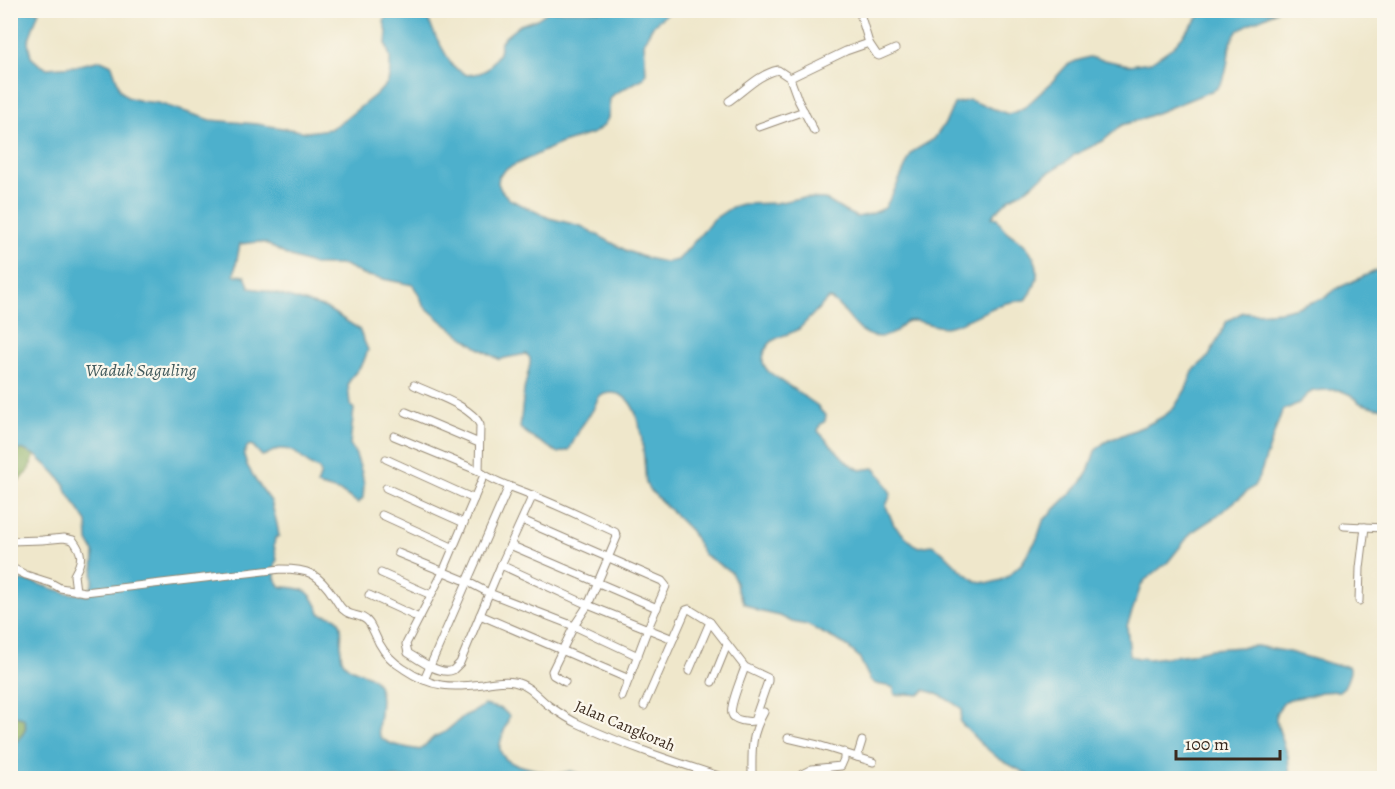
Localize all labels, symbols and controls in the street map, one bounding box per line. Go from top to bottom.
water label: Waduk Saguling [85,358,197,382]
street label: Jalan Cangkorah [571,695,679,757]
scale bar [1176,723,1280,761]
text: 100 m [1185,732,1229,756]

